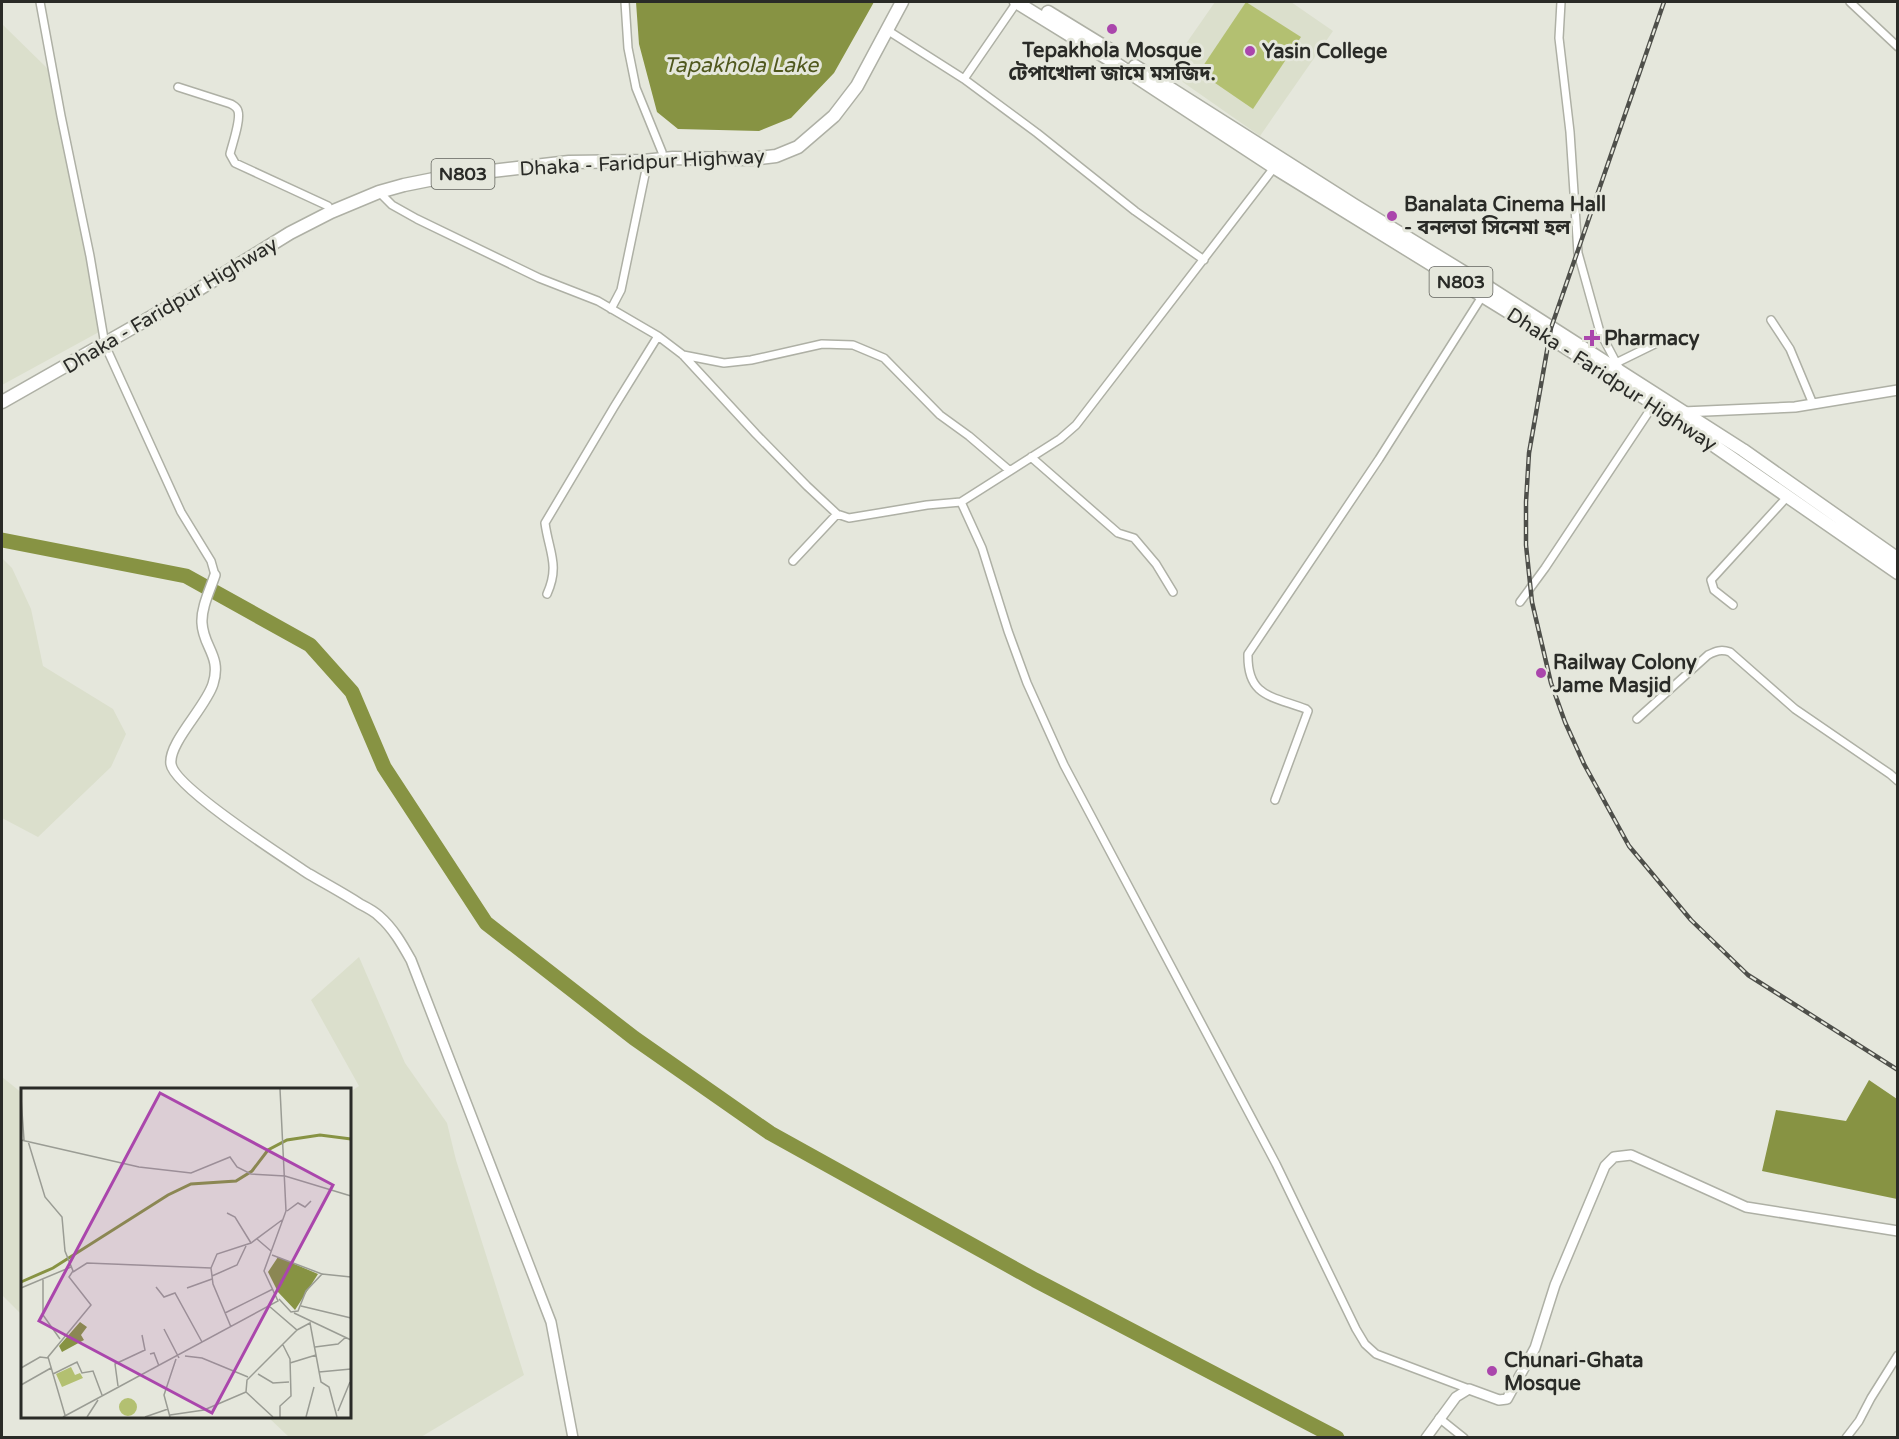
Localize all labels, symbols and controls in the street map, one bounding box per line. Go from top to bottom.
marker: Tepakhola Mosque টেপাখোলা জামে মসজিদ. [1105,22,1119,36]
place label: Tepakhola Mosque টেপাখোলা জামে মসজিদ. [1008,39,1216,86]
place label: Yasin College [1262,40,1387,64]
marker: Yasin College [1243,44,1257,58]
water label: Tapakhola Lake [664,53,819,78]
street label: Dhaka - Faridpur Highway [519,145,766,181]
road number: N803 [432,159,494,189]
place label: Banalata Cinema Hall - বনলতা সিনেমা হল [1404,193,1606,240]
marker: Banalata Cinema Hall - বনলতা সিনেমা হল [1385,209,1399,223]
street label: Dhaka - Faridpur Highway [59,232,282,379]
road number: N803 [1430,267,1492,297]
street label: Dhaka - Faridpur Highway [1502,303,1721,457]
place label: Pharmacy [1604,327,1700,351]
marker: Pharmacy [1585,331,1599,345]
place label: Railway Colony Jame Masjid [1552,651,1697,698]
marker: Railway Colony Jame Masjid [1534,666,1548,680]
inset map [21,1088,351,1418]
place label: Chunari-Ghata Mosque [1504,1349,1644,1396]
marker: Chunari-Ghata Mosque [1485,1364,1499,1378]

